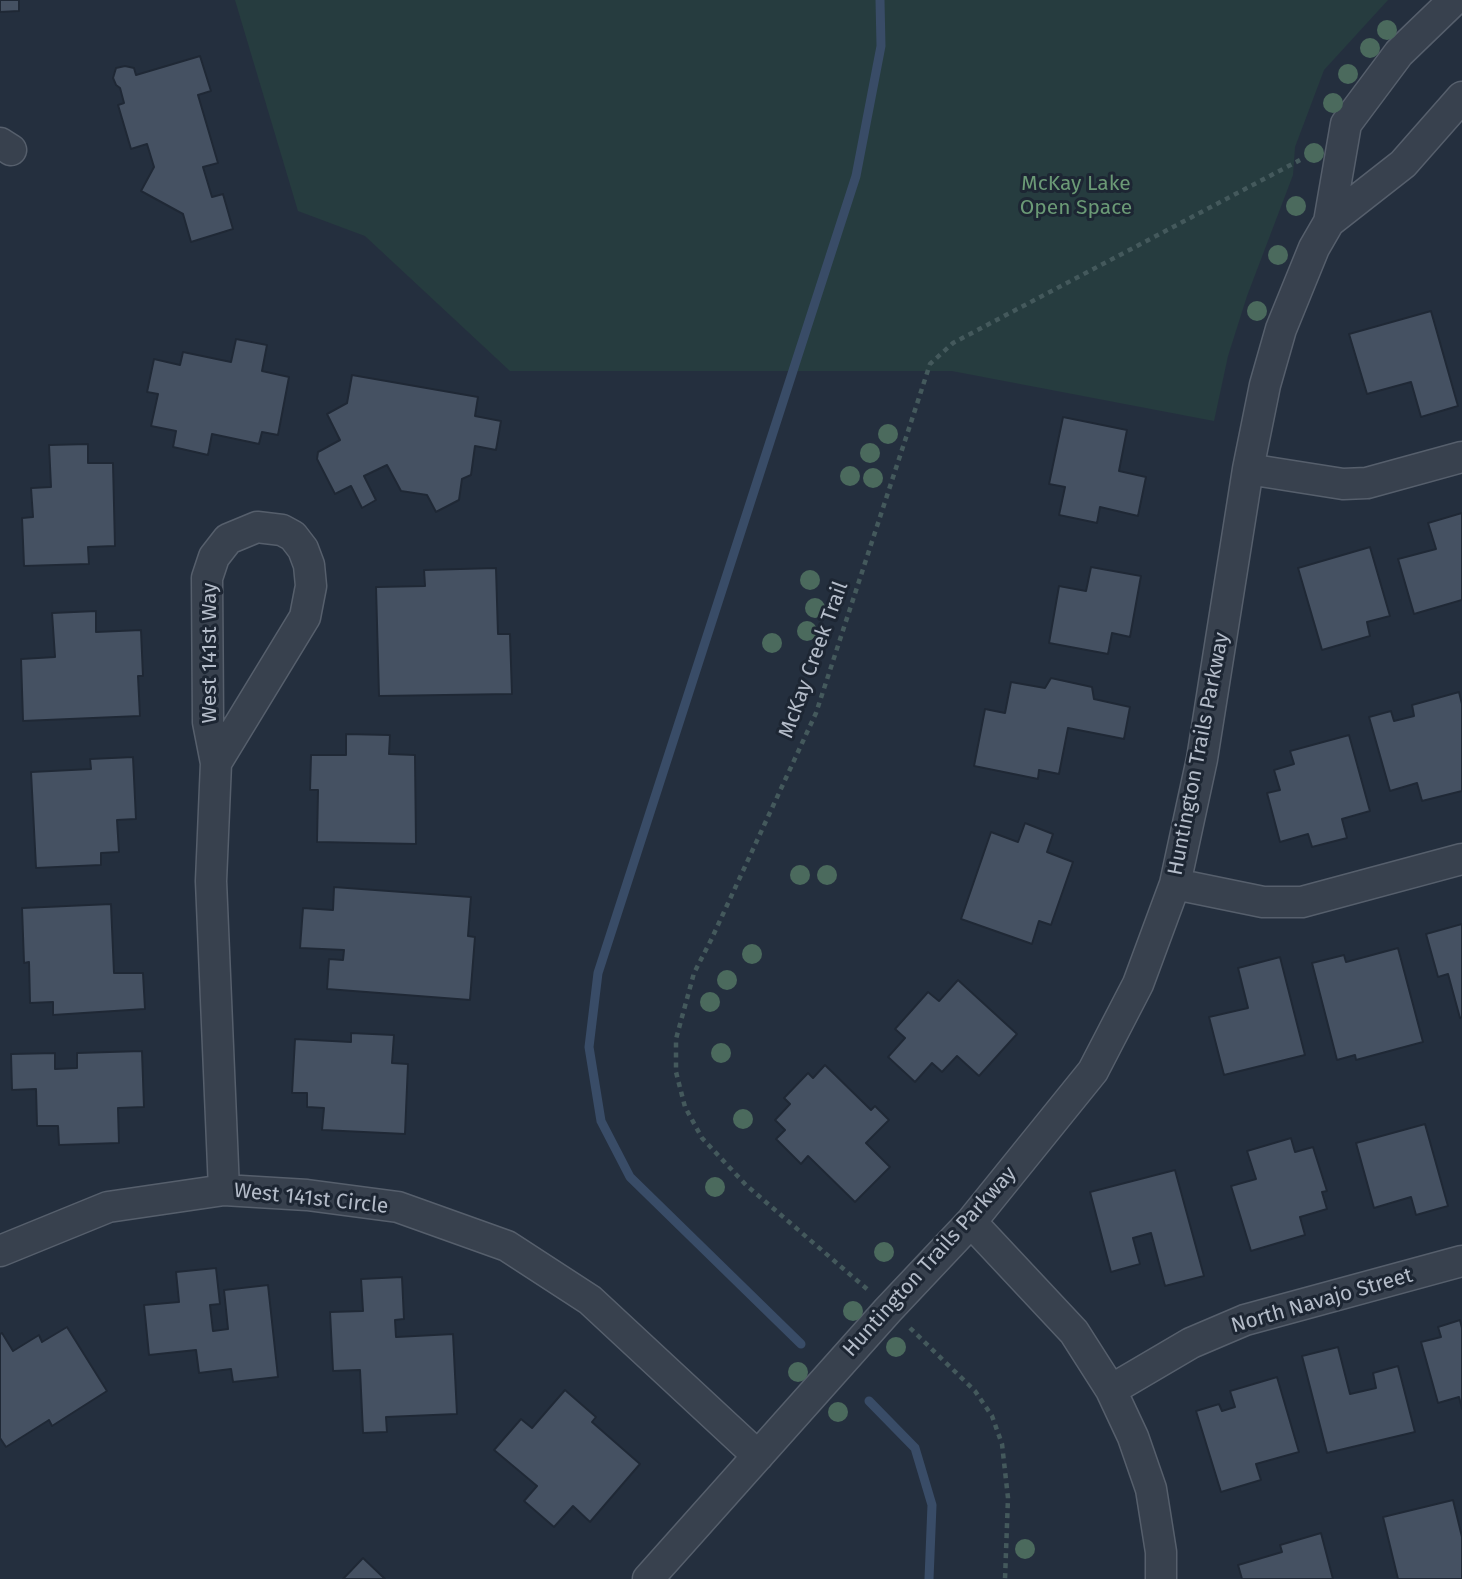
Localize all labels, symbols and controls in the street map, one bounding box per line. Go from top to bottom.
park label: McKay Lake Open Space [1020,171,1132,221]
street label: McKay Creek Trail [774,578,854,742]
street label: West 141st Way [197,583,223,723]
street label: Huntington Trails Parkway [1163,630,1235,878]
street label: Huntington Trails Parkway [838,1162,1022,1362]
street label: West 141st Circle [232,1178,390,1220]
street label: North Navajo Street [1228,1263,1416,1339]

